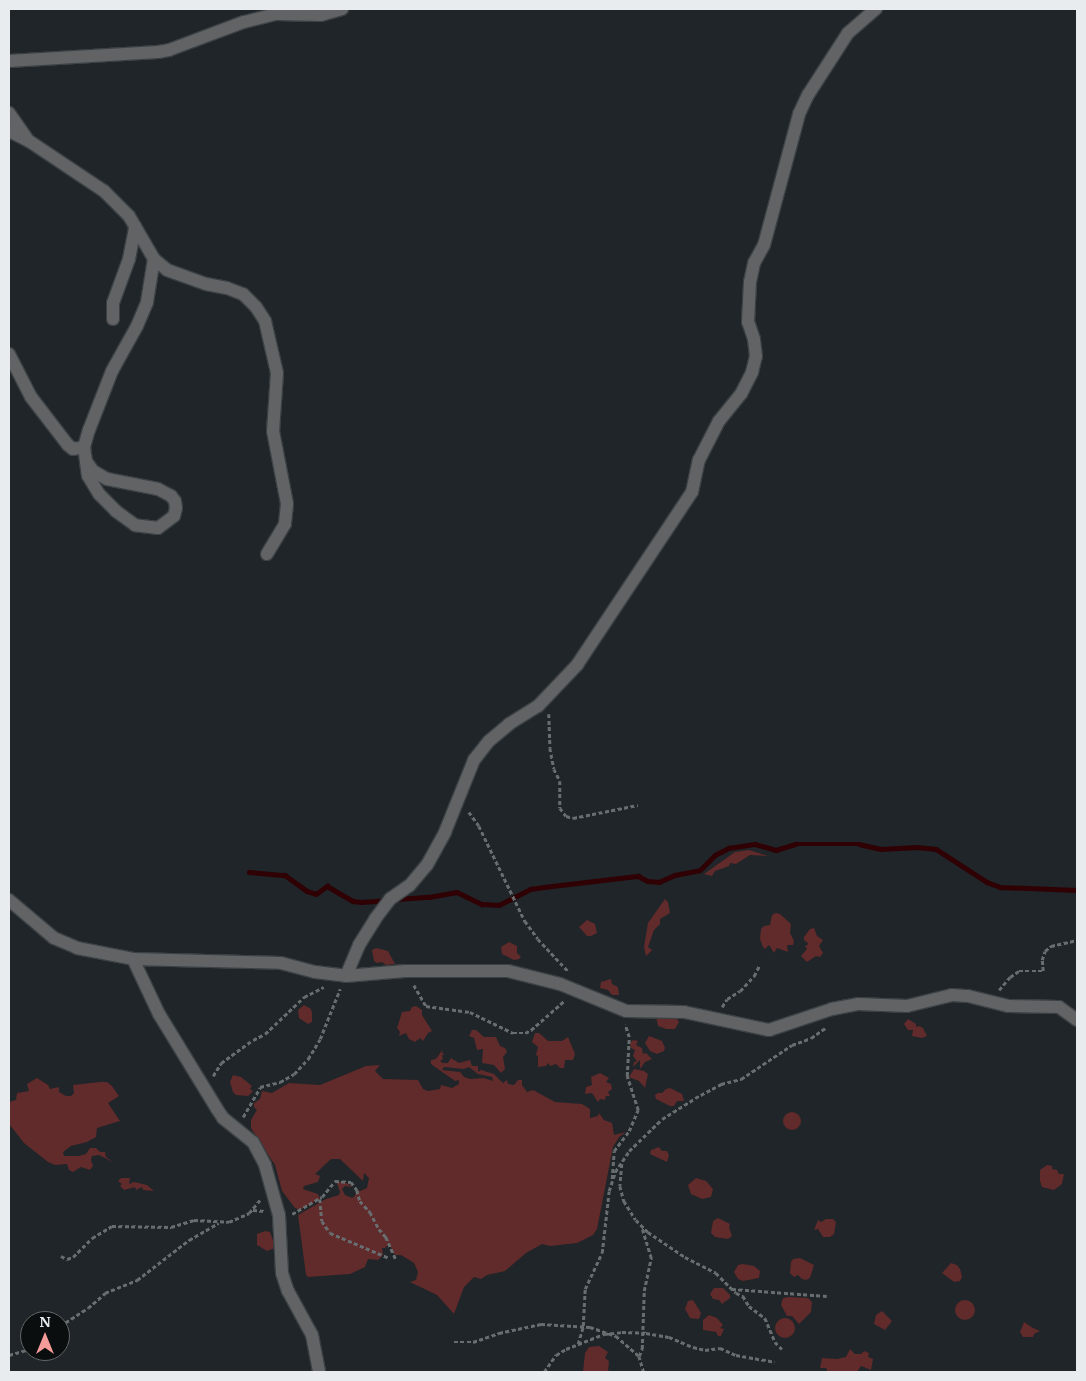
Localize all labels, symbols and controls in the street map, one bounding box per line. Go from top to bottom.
north arrow [20,1311,70,1361]
text: N [39,1313,51,1331]

